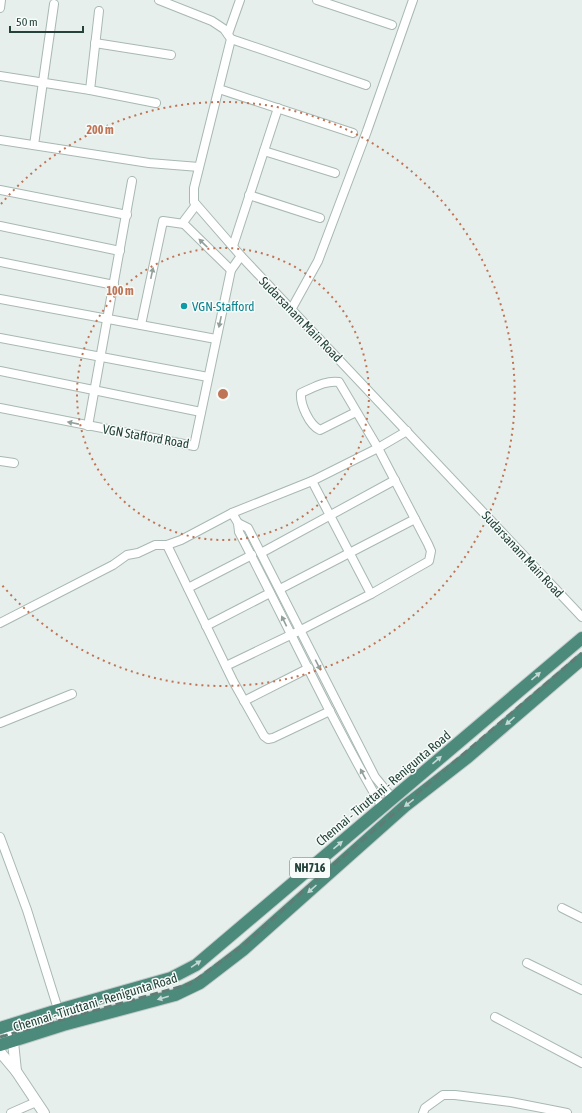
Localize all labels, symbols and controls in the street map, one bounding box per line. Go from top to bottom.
scale bar [10,8,83,34]
text: 50 m [16,15,38,29]
text: 200 m [86,123,114,137]
one-way arrow [198,238,208,248]
one-way arrow [149,267,155,280]
street label: Sudarsanam Main Road [256,274,345,365]
text: 100 m [106,284,134,298]
place label: VGN-Stafford [192,299,254,314]
marker: VGN-Stafford [179,301,189,311]
one-way arrow [216,316,222,328]
centre of rings [216,387,230,401]
one-way arrow [67,419,79,425]
street label: VGN Stafford Road [101,422,190,451]
street label: Sudarsanam Main Road [479,508,567,601]
one-way arrow [281,615,287,626]
one-way arrow [315,659,322,670]
one-way arrow [531,672,542,681]
one-way arrow [505,716,515,725]
street label: Chennai - Tiruttani - Renigunta Road [313,728,454,849]
one-way arrow [432,756,443,765]
one-way arrow [360,768,366,779]
one-way arrow [404,799,415,807]
one-way arrow [333,840,344,849]
road number: NH716 [290,858,330,878]
one-way arrow [307,884,317,893]
one-way arrow [191,960,201,968]
street label: Chennai - Tiruttani - Renigunta Road [11,970,179,1035]
one-way arrow [157,995,169,1001]

